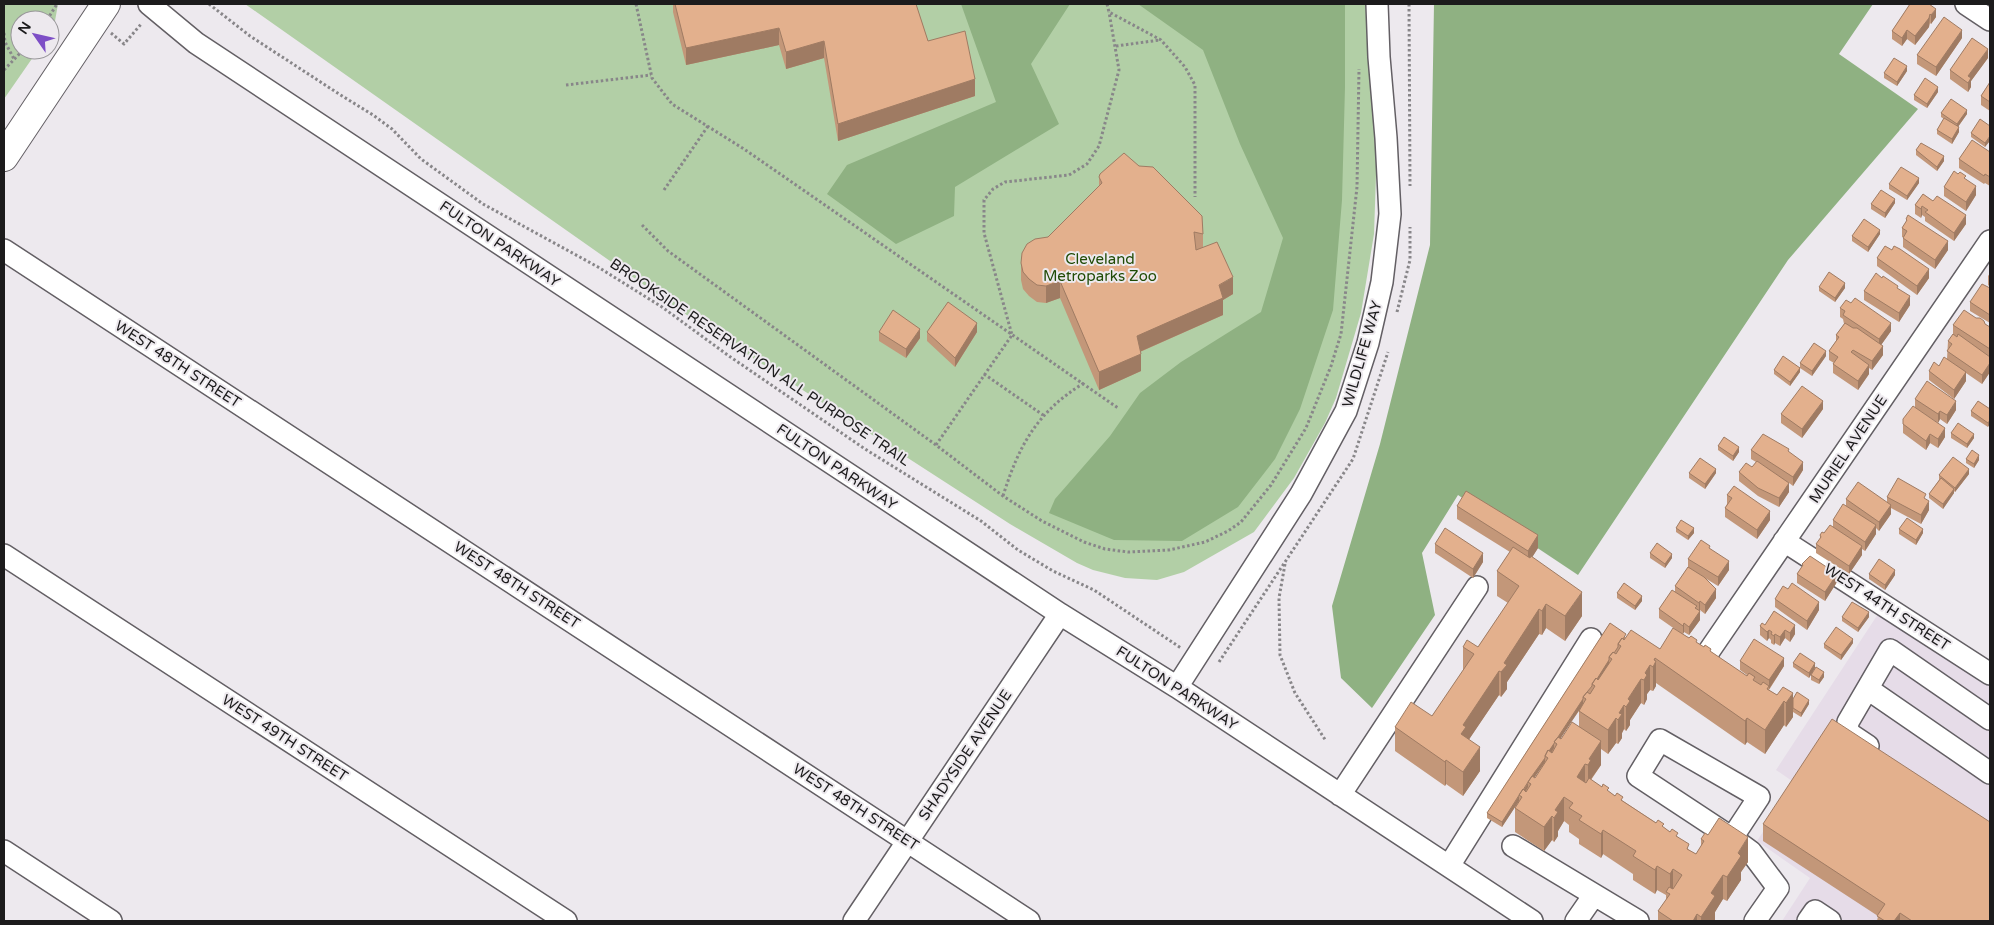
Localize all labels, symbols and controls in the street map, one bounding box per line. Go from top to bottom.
north arrow [10,10,60,60]
text: N [14,19,35,37]
street label: FULTON PARKWAY [436,197,564,291]
park label: Cleveland Metroparks Zoo [1043,250,1157,285]
street label: BROOKSIDE RESERVATION ALL PURPOSE TRAIL [606,254,914,470]
street label: WILDLIFE WAY [1338,298,1386,409]
street label: WEST 48TH STREET [112,317,244,411]
street label: MURIEL AVENUE [1805,392,1891,506]
street label: FULTON PARKWAY [773,420,901,514]
street label: WEST 48TH STREET [451,538,583,632]
street label: WEST 44TH STREET [1821,560,1953,654]
street label: FULTON PARKWAY [1113,642,1242,734]
street label: SHADYSIDE AVENUE [915,686,1015,824]
street label: WEST 49TH STREET [219,691,351,785]
street label: WEST 48TH STREET [790,760,922,854]

